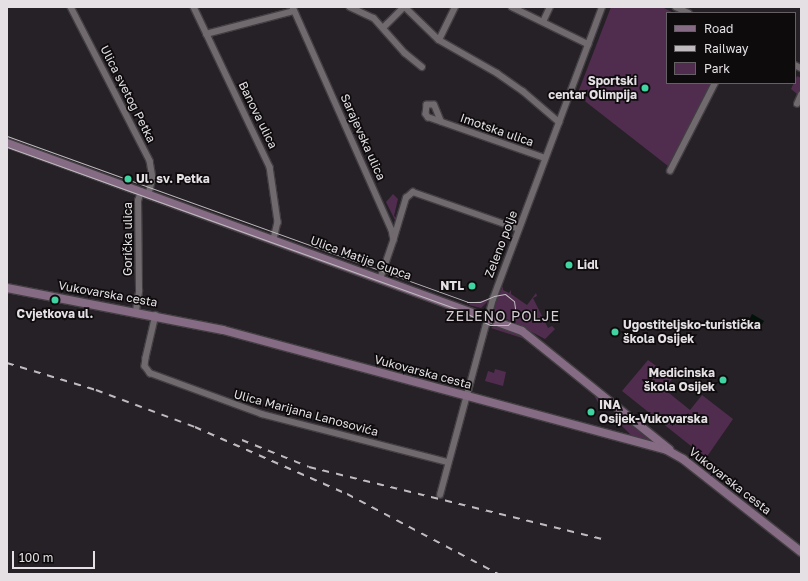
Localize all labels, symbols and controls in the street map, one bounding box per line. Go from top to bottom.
legend [666,12,796,84]
text: Road [704,21,733,36]
text: Railway [704,41,749,56]
street label: Ulica svetog Petka [97,43,159,145]
text: Park [704,61,730,76]
place label: Sportski centar Olimpija [548,74,637,102]
street label: Banova ulica [236,79,280,151]
marker: Sportski centar Olimpija [640,83,650,93]
street label: Sarajevska ulica [338,92,388,182]
street label: Imotska ulica [458,111,536,149]
place label: Ul. sv. Petka [136,172,210,186]
marker: Ul. sv. Petka [123,174,133,184]
street label: Gorička ulica [121,202,135,276]
street label: Zeleno polje [482,208,520,280]
street label: Ulica Matije Gupca [308,233,414,283]
place label: Lidl [577,258,599,272]
marker: Lidl [564,260,574,270]
street label: Vukovarska cesta [57,278,159,310]
place label: NTL [440,279,464,293]
marker: NTL [467,281,477,291]
marker: Cvjetkova ul. [50,295,60,305]
place label: Cvjetkova ul. [17,307,93,321]
district label: ZELENO POLJE [446,308,560,324]
place label: Ugostiteljsko-turistička škola Osijek [623,318,761,346]
marker: Ugostiteljsko-turistička škola Osijek [610,327,620,337]
street label: Vukovarska cesta [373,352,473,392]
place label: Medicinska škola Osijek [644,366,715,394]
marker: Medicinska škola Osijek [718,375,728,385]
street label: Ulica Marijana Lanosovića [232,387,380,439]
place label: INA Osijek-Vukovarska [599,398,708,426]
marker: INA Osijek-Vukovarska [586,407,596,417]
street label: Vukovarska cesta [686,444,774,518]
scale bar [14,543,97,569]
text: 100 m [19,550,53,565]

